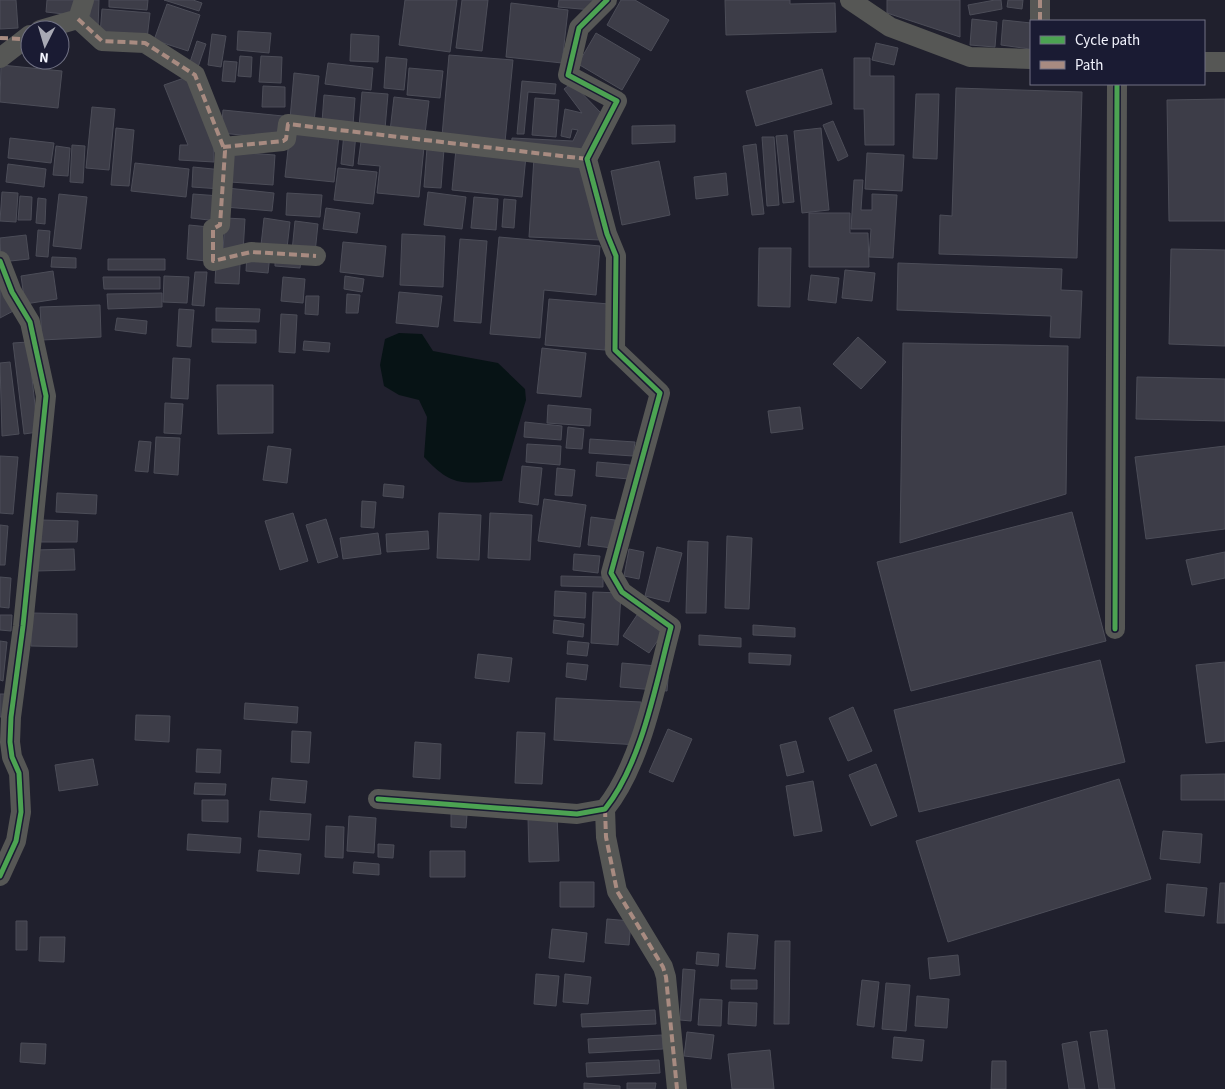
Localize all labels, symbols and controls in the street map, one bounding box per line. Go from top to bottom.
north arrow [20,20,70,70]
legend [1030,20,1205,85]
text: Cycle path [1075,30,1140,51]
text: N [38,47,49,67]
text: Path [1075,55,1103,76]

